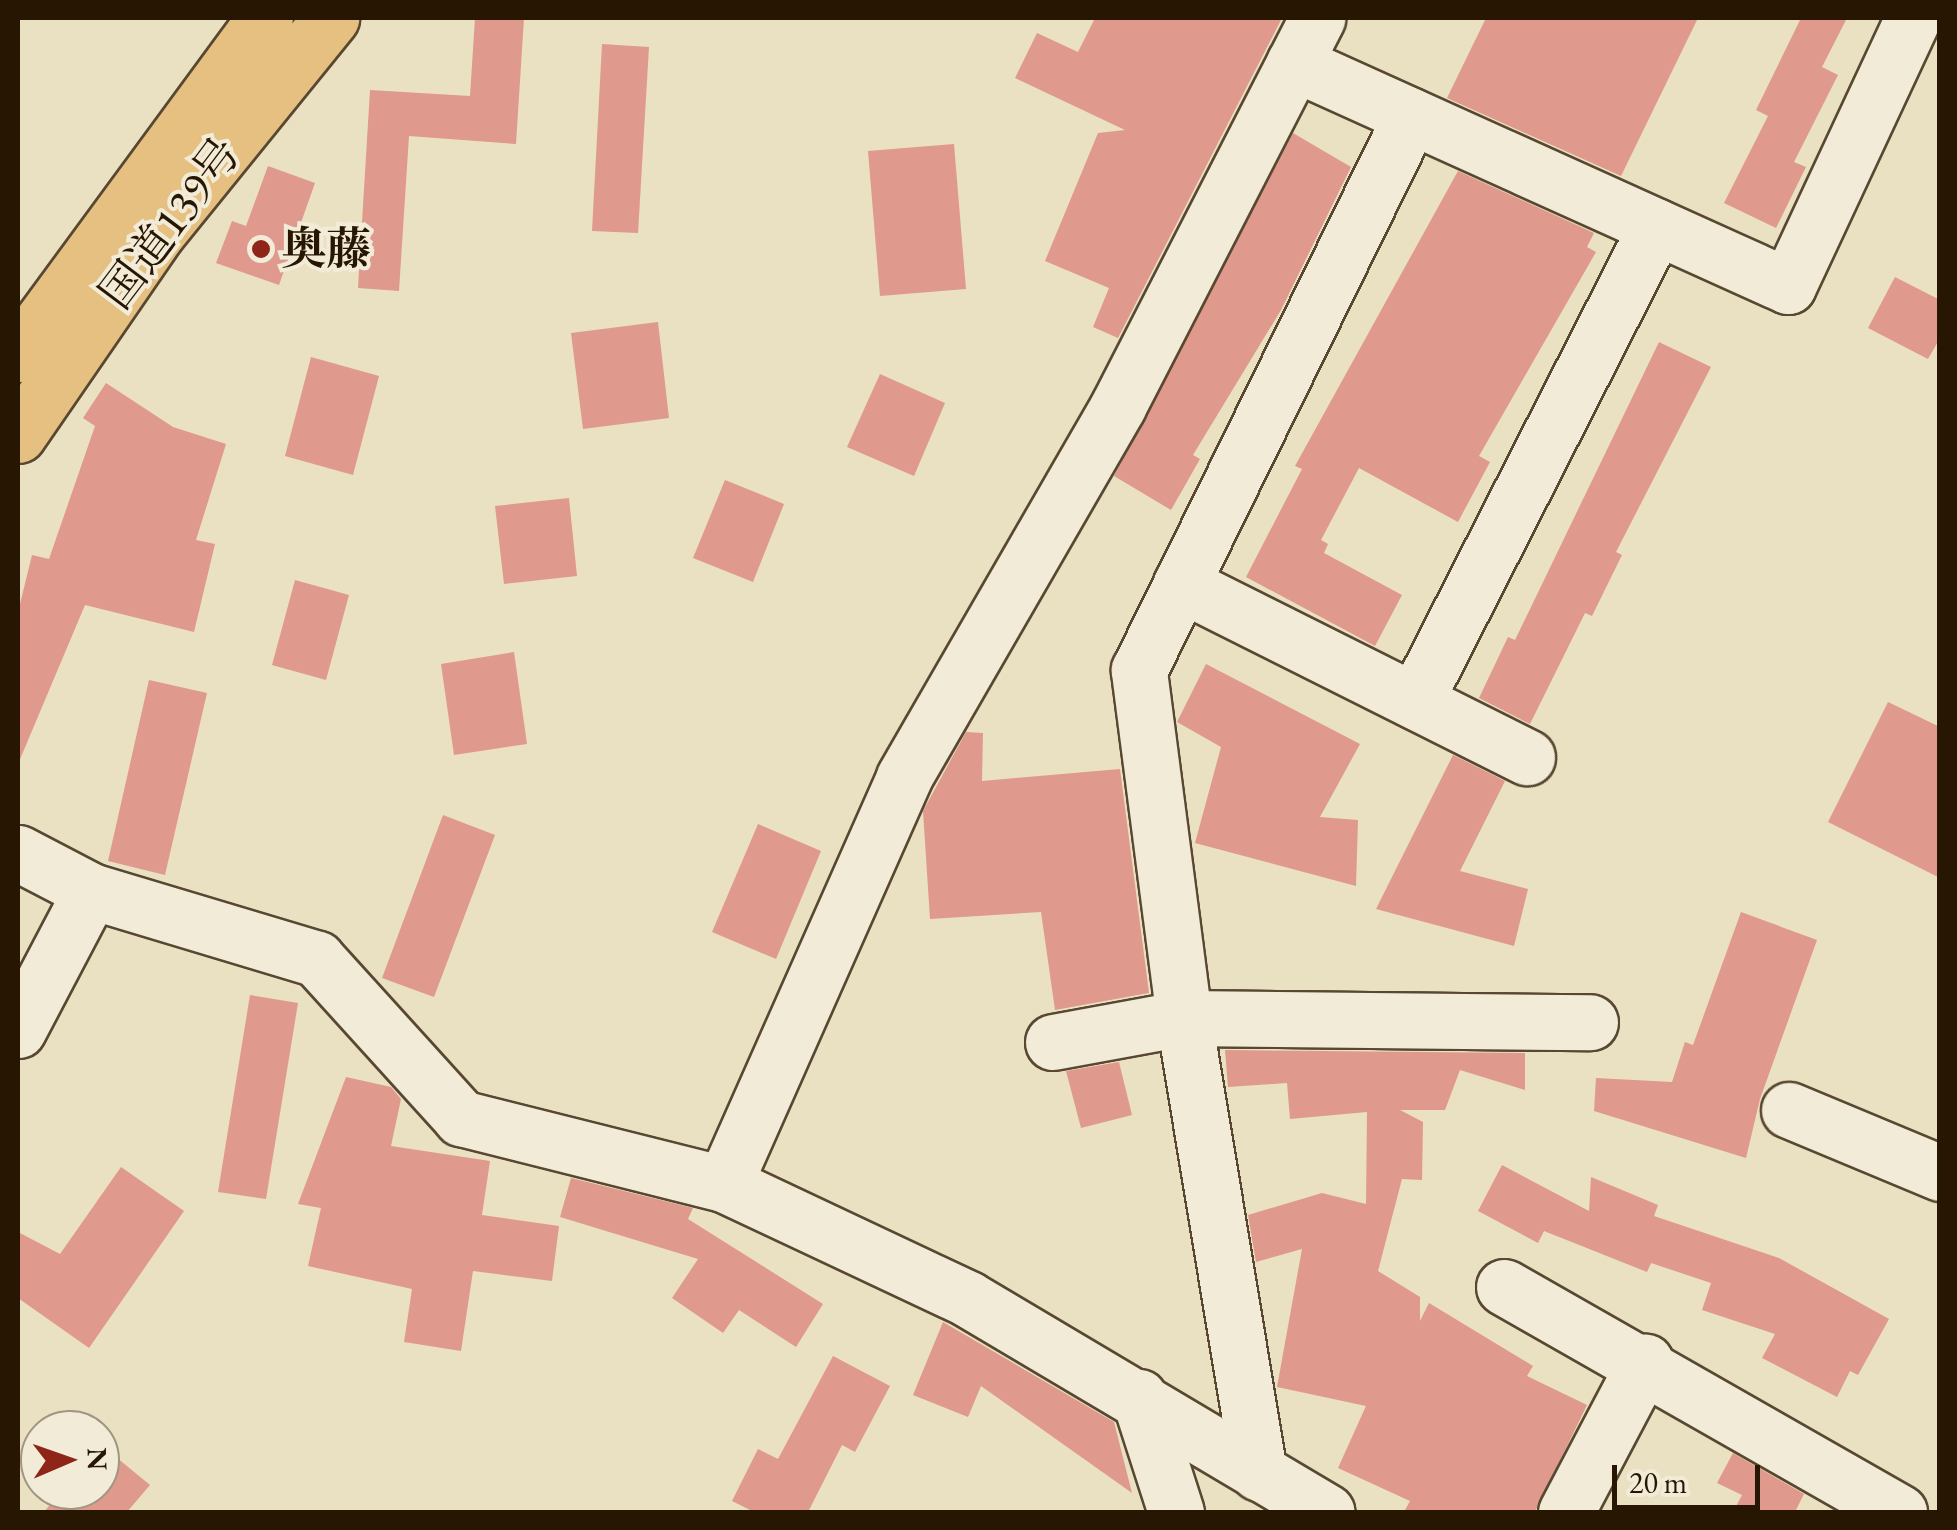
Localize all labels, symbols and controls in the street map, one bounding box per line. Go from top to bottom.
street label: 国道139号 [88,127,252,319]
place label: 奥藤 [281,222,371,276]
marker: 奥藤 [250,238,272,260]
north arrow [20,1410,120,1510]
scale bar [1617,1445,1764,1507]
text: N [80,1447,116,1471]
text: 20 m [1629,1463,1687,1502]

